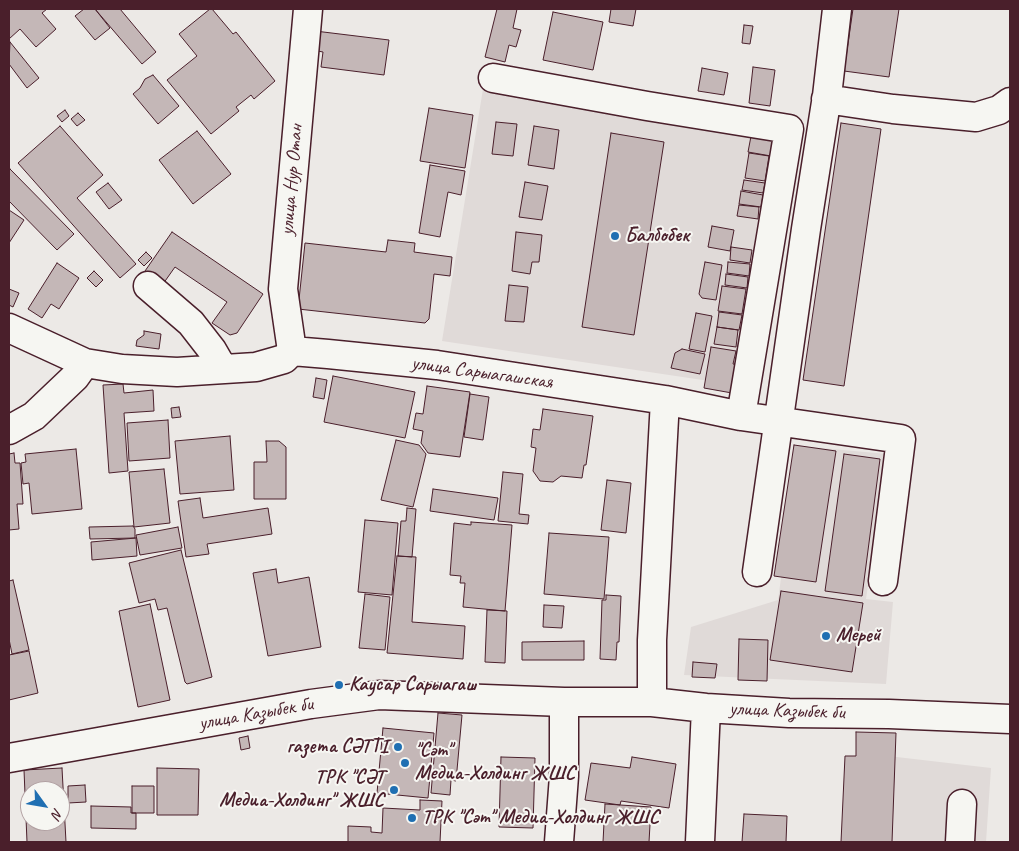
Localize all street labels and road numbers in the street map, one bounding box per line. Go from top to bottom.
street label: улица Нур Отан [275,124,309,236]
street label: улица Сарыагашская [410,351,554,395]
street label: улица Казыбек би [197,692,315,736]
street label: улица Казыбек би [729,697,845,725]

